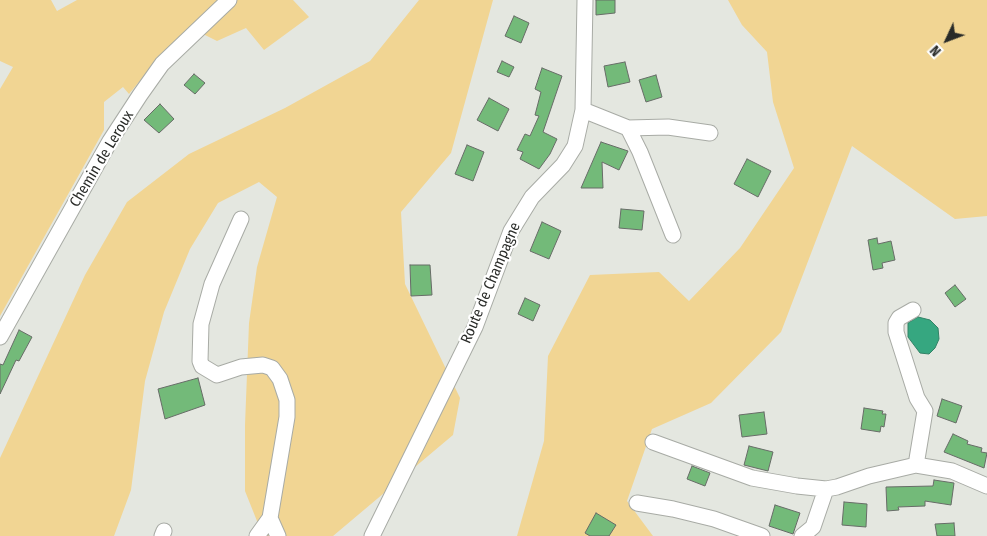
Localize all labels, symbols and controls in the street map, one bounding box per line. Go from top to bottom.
north arrow [922,15,972,65]
text: N [927,42,945,59]
street label: Chemin de Leroux [66,107,138,211]
street label: Route de Champagne [457,220,525,346]

